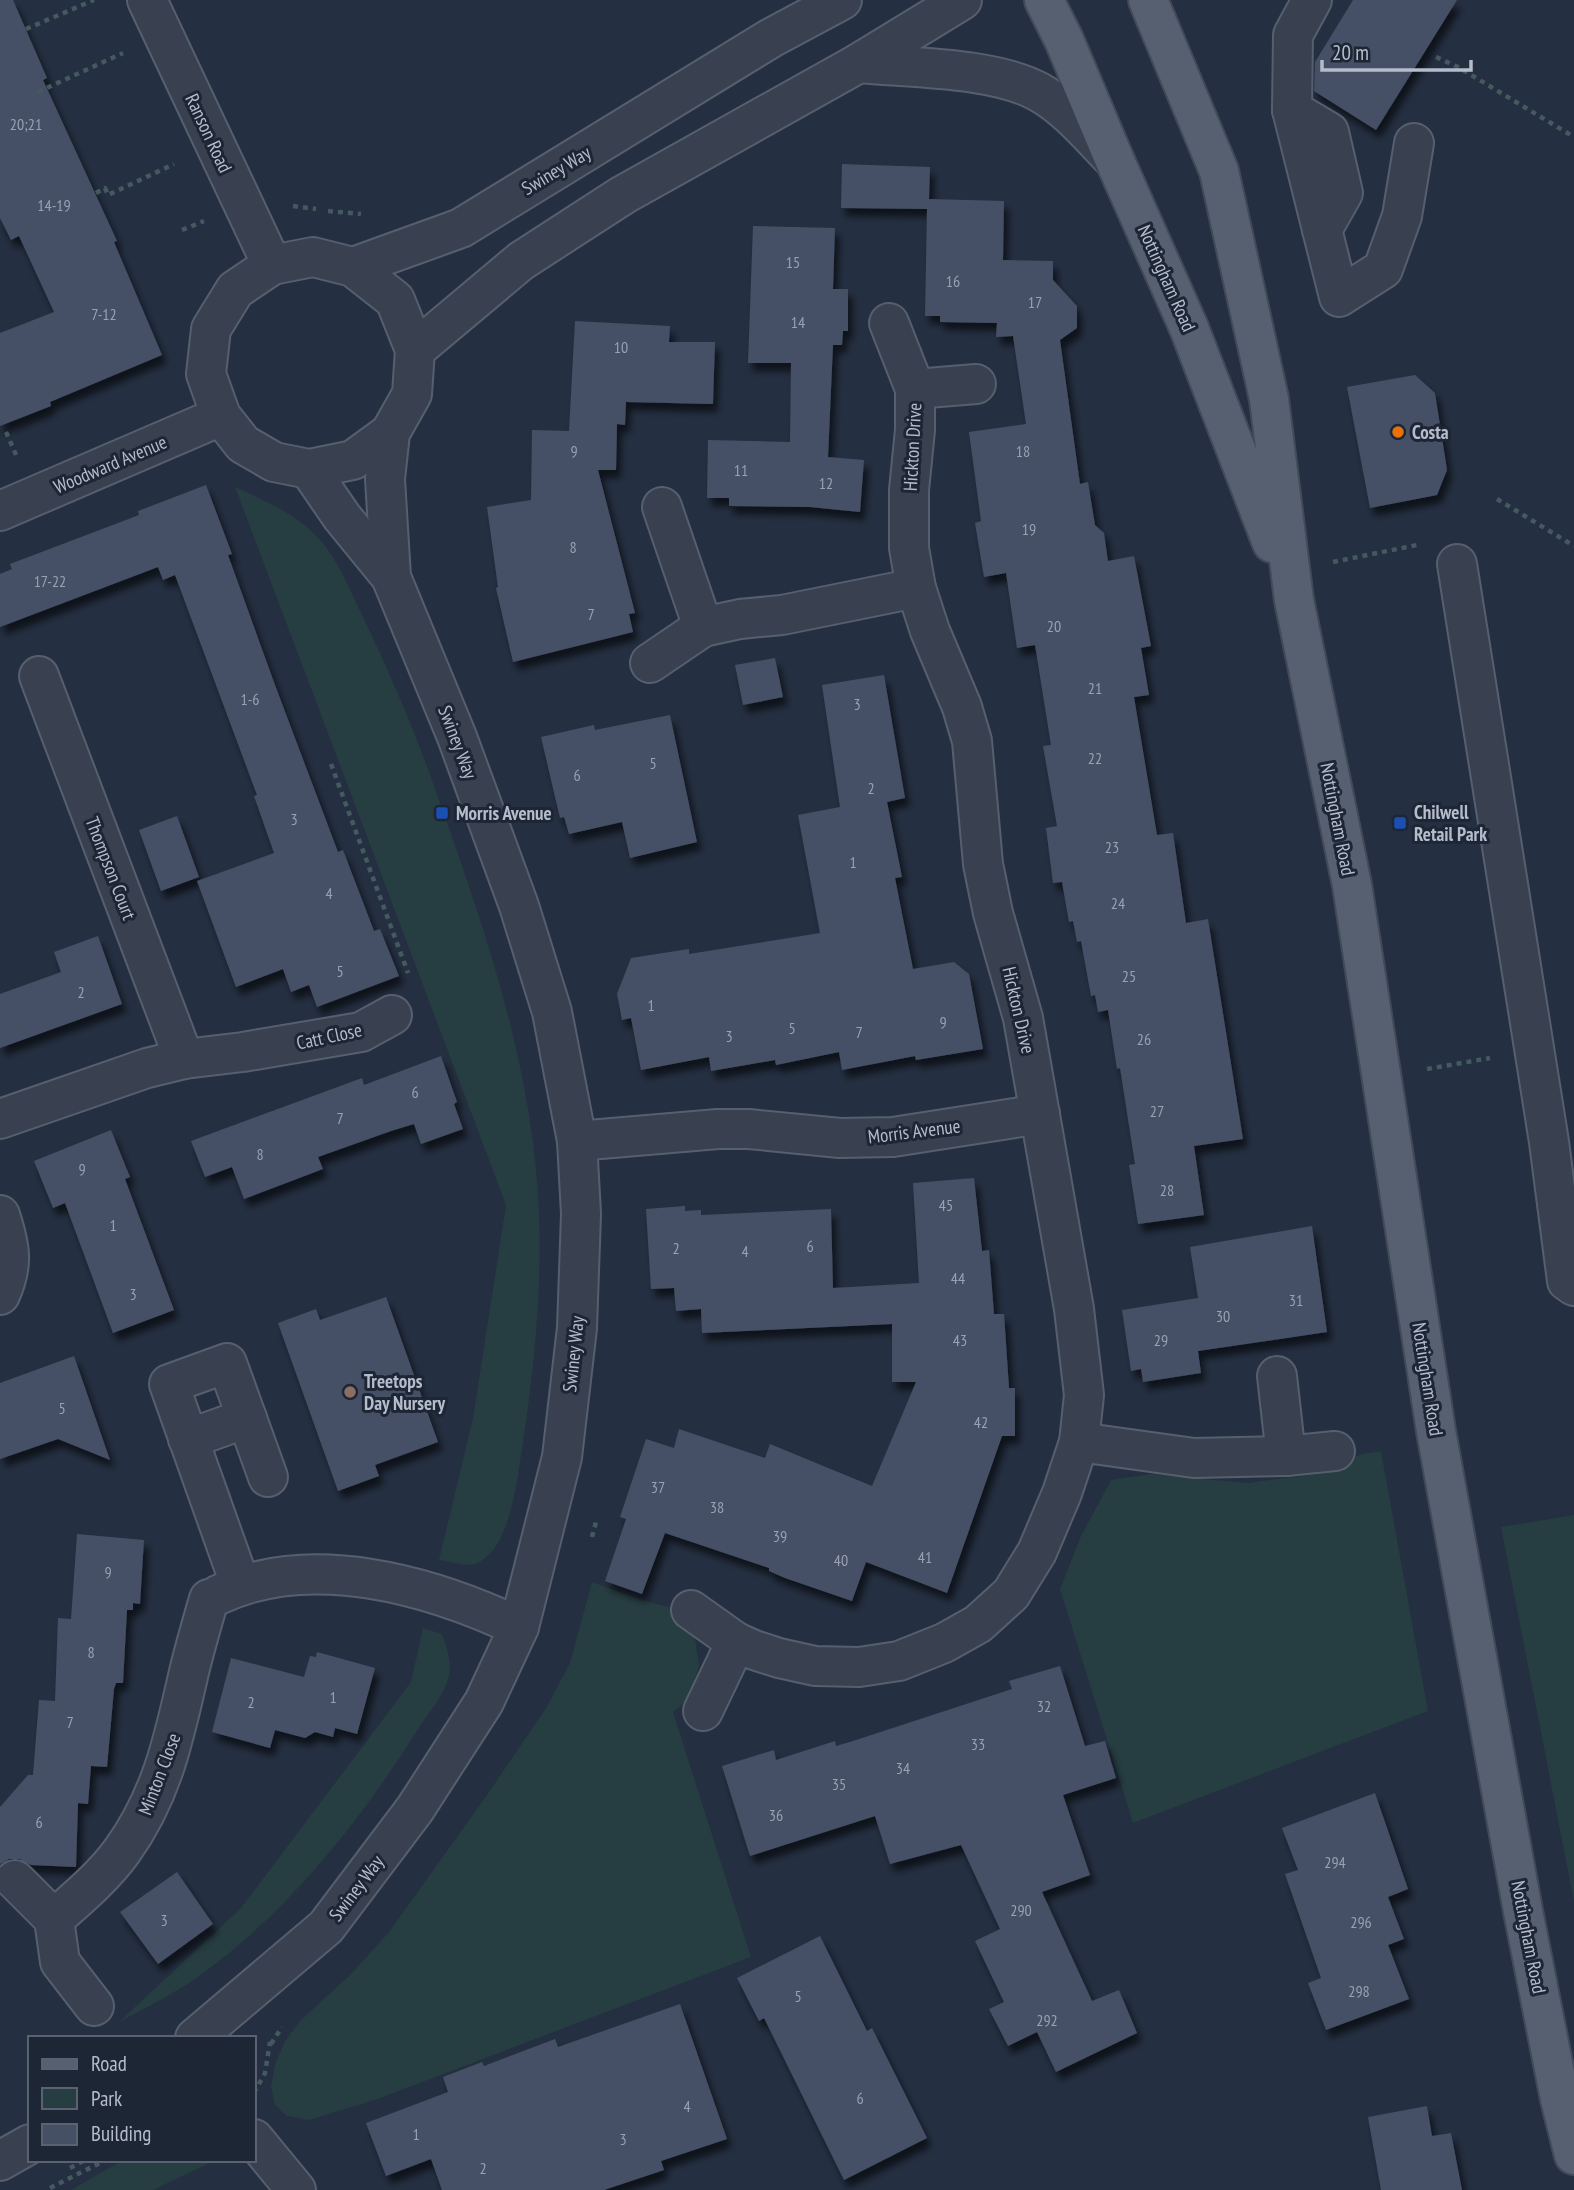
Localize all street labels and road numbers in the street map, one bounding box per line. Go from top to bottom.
street label: Ranson Road [180,90,238,176]
street label: Swiney Way [517,140,596,200]
street label: Nottingham Road [1133,221,1201,335]
street label: Hickton Drive [898,402,926,492]
street label: Woodward Avenue [50,429,170,499]
street label: Swiney Way [433,702,483,783]
street label: Nottingham Road [1315,761,1361,877]
street label: Thompson Court [80,813,142,924]
street label: Hickton Drive [997,964,1041,1056]
street label: Catt Close [294,1017,364,1055]
street label: Morris Avenue [866,1113,962,1149]
street label: Swiney Way [557,1314,589,1393]
street label: Nottingham Road [1407,1321,1449,1437]
street label: Minton Close [132,1729,186,1818]
street label: Swiney Way [323,1850,389,1926]
street label: Nottingham Road [1506,1879,1552,1995]

